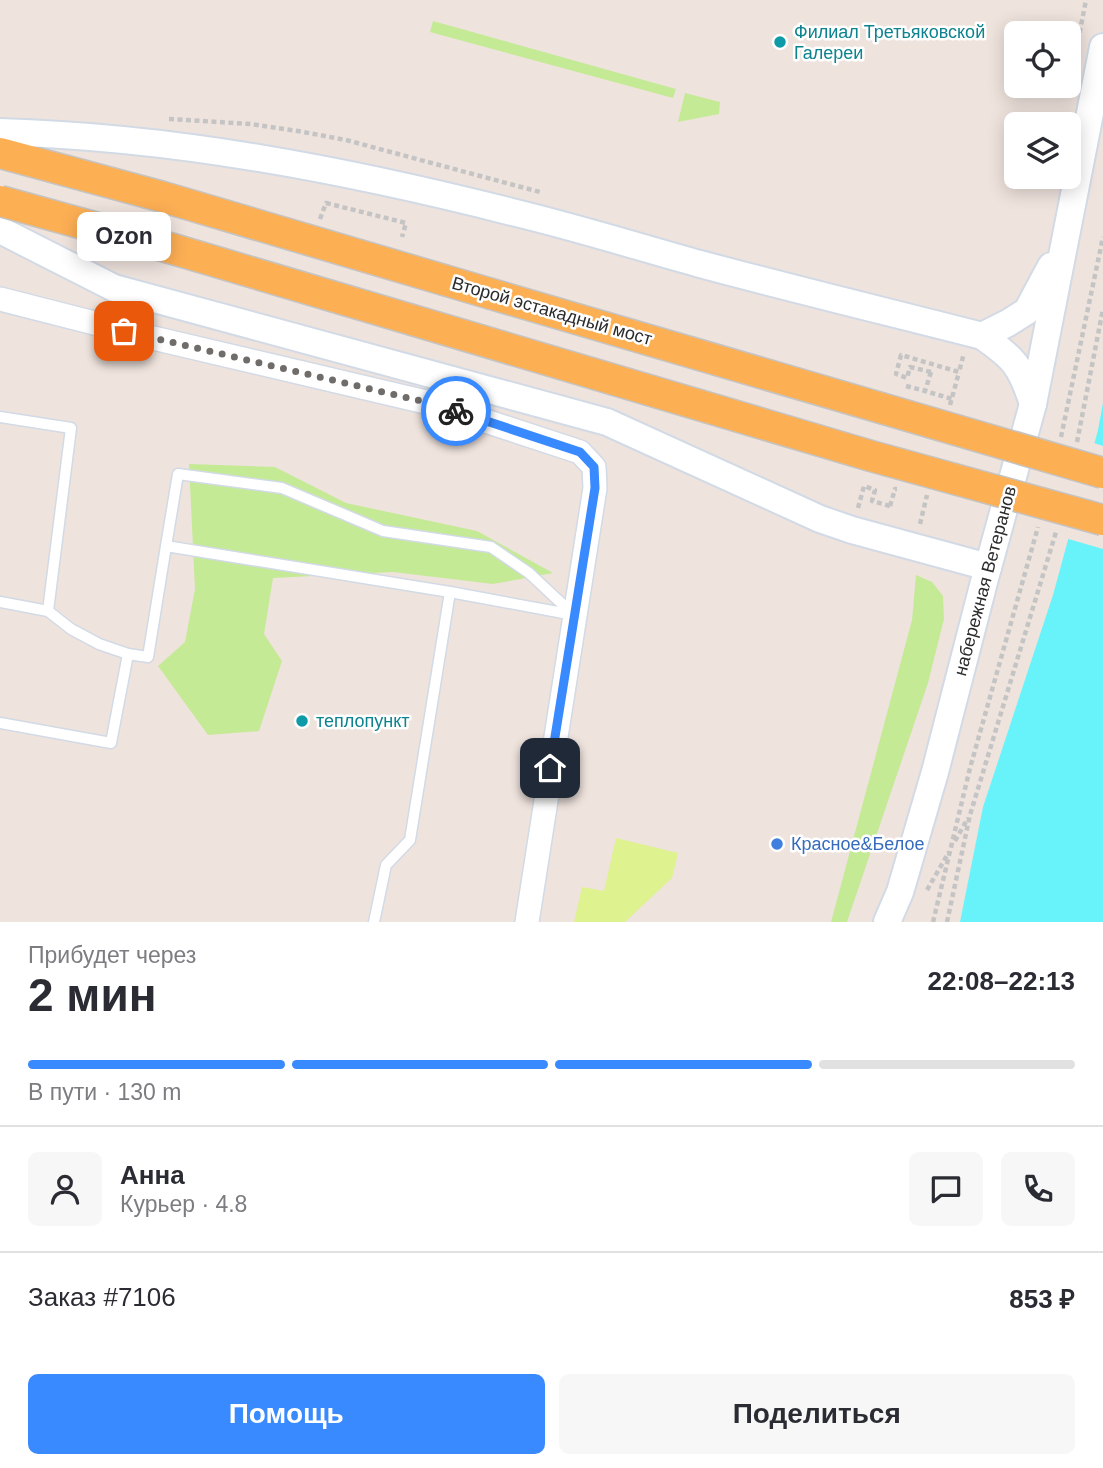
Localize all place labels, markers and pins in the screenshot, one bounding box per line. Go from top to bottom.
place label: Филиал Третьяковской Галереи [794,22,985,63]
marker: Филиал Третьяковской Галереи [772,34,788,50]
callout: Ozon [77,212,171,261]
pin [94,301,154,361]
place label: теплопункт [316,711,410,731]
marker: теплопункт [294,713,310,729]
pin [520,738,580,798]
place label: Красное&Белое [791,834,924,854]
marker: Красное&Белое [769,836,785,852]

